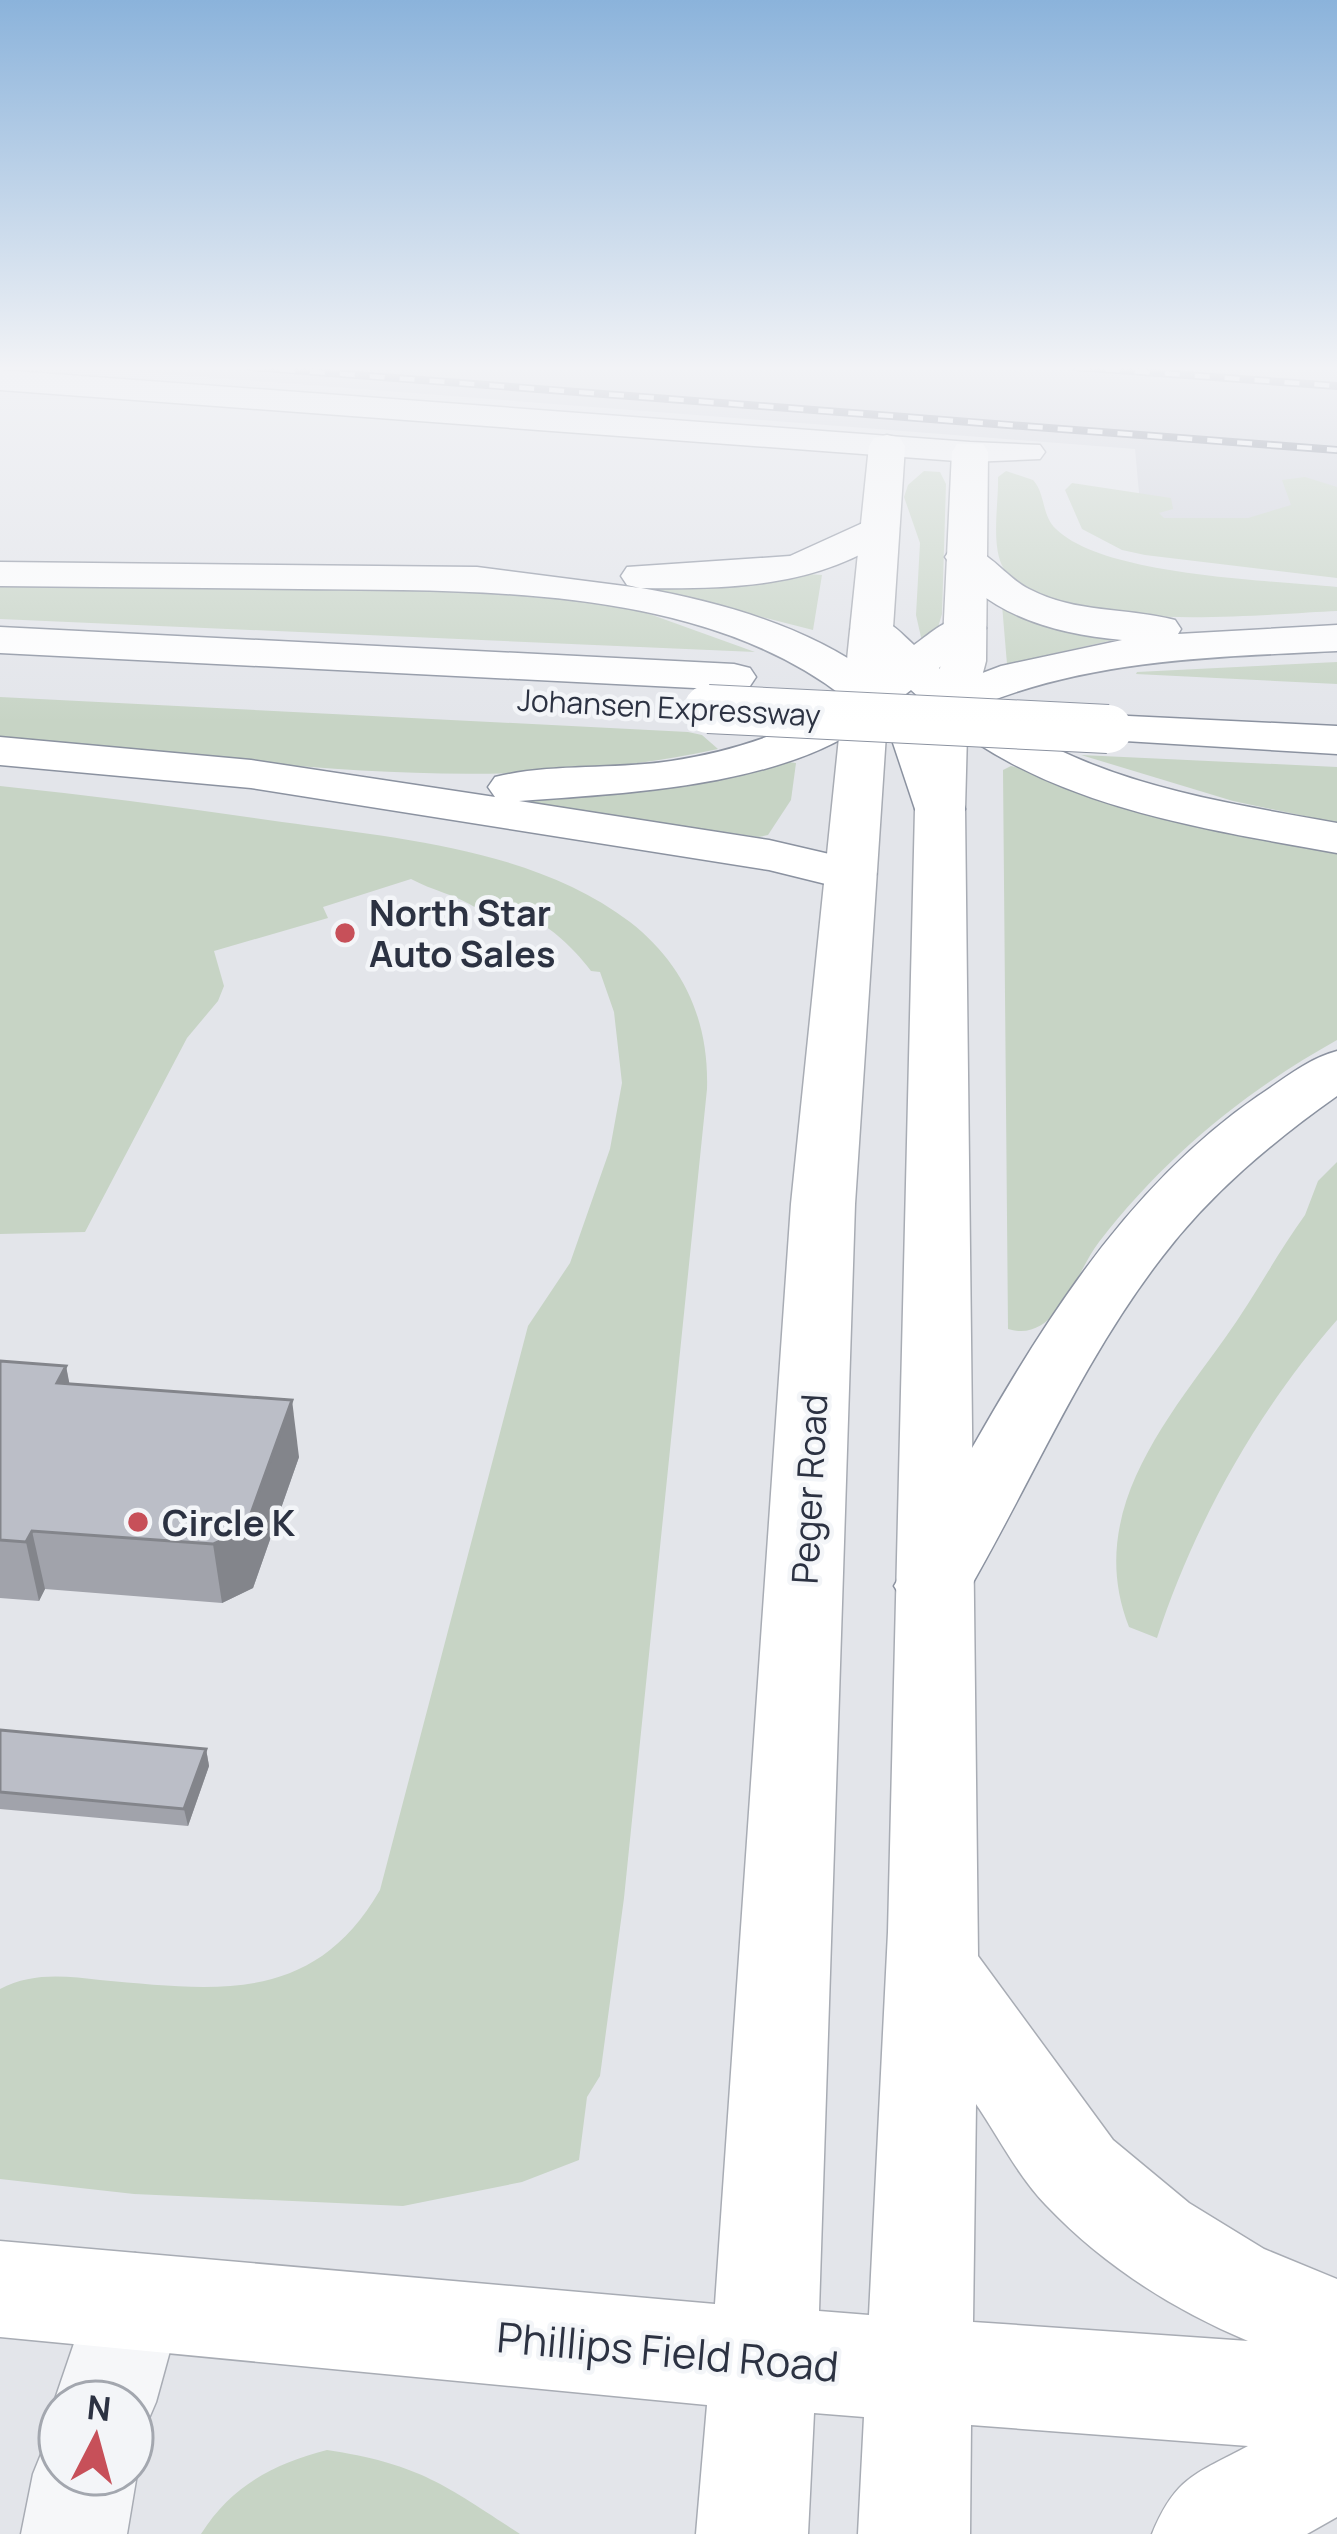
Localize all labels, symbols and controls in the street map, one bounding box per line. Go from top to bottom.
street label: Johansen Expressway [516,679,822,735]
place label: North Star Auto Sales [369,888,555,978]
marker: North Star Auto Sales [332,920,358,946]
street label: Peger Road [780,1393,838,1585]
place label: Circle K [162,1498,296,1547]
marker: Circle K [125,1509,151,1535]
street label: Phillips Field Road [495,2307,841,2395]
north arrow [36,2378,156,2498]
text: N [85,2384,113,2431]

